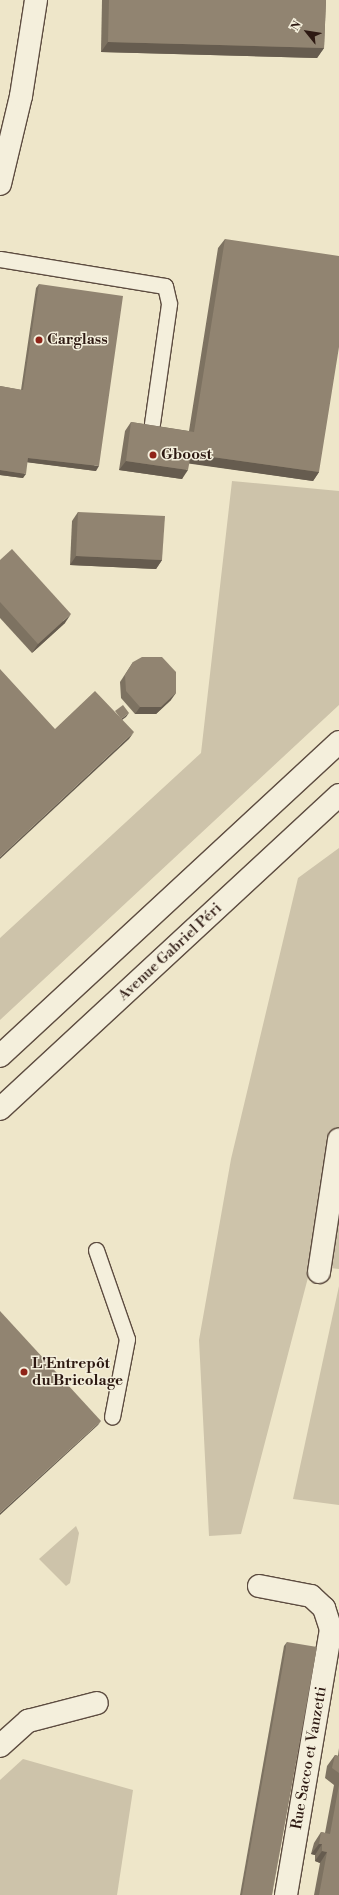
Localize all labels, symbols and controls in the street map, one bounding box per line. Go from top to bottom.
north arrow [287,12,327,52]
text: N [288,19,305,33]
place label: Carglass [47,331,108,349]
marker: Carglass [34,335,44,345]
place label: Gboost [161,446,212,464]
marker: Gboost [148,450,158,460]
street label: Avenue Gabriel Péri [114,899,226,1005]
place label: L'Entrepôt du Bricolage [32,1354,123,1389]
marker: L'Entrepôt du Bricolage [19,1367,29,1377]
street label: Rue Sacco et Vanzetti [288,1685,330,1831]

